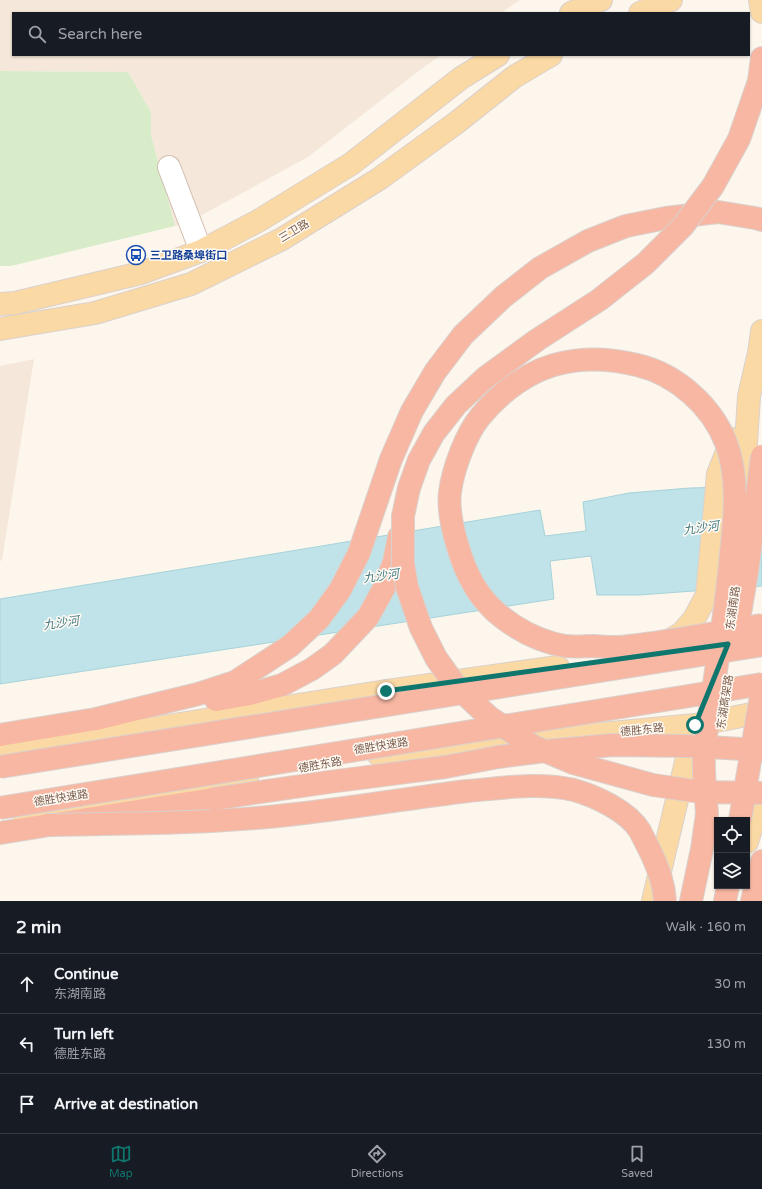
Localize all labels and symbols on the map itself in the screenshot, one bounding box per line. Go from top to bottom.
street label: 三卫路 [277,217,311,245]
bus stop icon: 三卫路桑埠街口 [125,244,147,266]
place label: 三卫路桑埠街口 [150,249,227,262]
water label: 九沙河 [682,518,722,537]
water label: 九沙河 [362,566,402,585]
street label: 东湖南路 [724,585,742,631]
water label: 九沙河 [42,613,82,632]
street label: 东湖高架路 [714,674,736,730]
route end [377,682,395,700]
route start [686,716,704,734]
street label: 德胜东路 [619,721,665,739]
street label: 德胜快速路 [353,735,409,757]
street label: 德胜东路 [297,755,343,775]
street label: 德胜快速路 [33,787,89,809]

